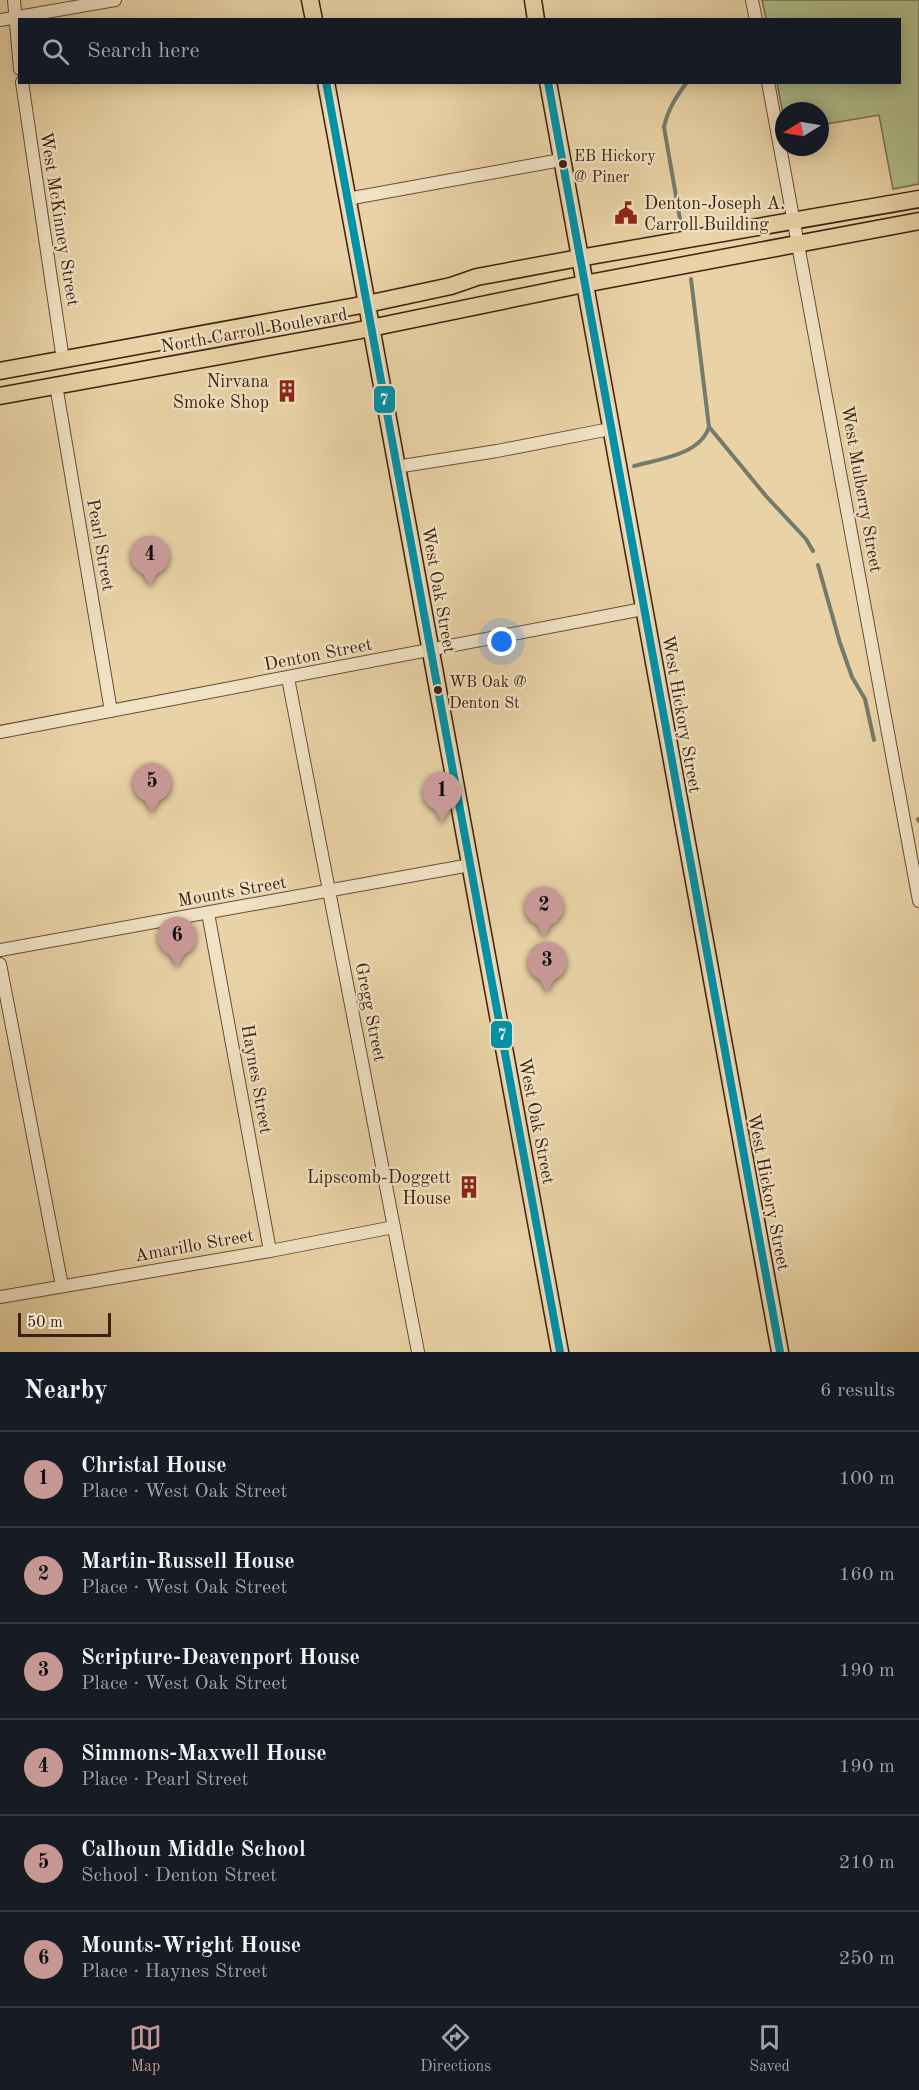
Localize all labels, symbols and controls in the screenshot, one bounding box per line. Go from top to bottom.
search box [18,18,901,84]
icon: search [39,35,72,68]
text: Search here [87,40,200,62]
north arrow [775,102,829,156]
street label: West McKinney Street [36,131,82,308]
place label: EB Hickory @ Piner [574,149,656,186]
marker: EB Hickory @ Piner [557,158,569,170]
place label: Denton-Joseph A. Carroll Building [644,195,785,234]
public building icon: Denton-Joseph A. Carroll Building [613,200,639,226]
street label: North Carroll Boulevard [159,306,349,356]
place label: Nirvana Smoke Shop [173,373,269,412]
building icon: Nirvana Smoke Shop [274,378,300,404]
line badge: 7 [373,385,396,414]
text: 7 [379,393,389,409]
street label: West Mulberry Street [837,404,885,574]
street label: Pearl Street [83,498,117,593]
street label: West Oak Street [418,525,458,655]
pin: 4 [130,536,170,586]
your location [487,627,516,656]
street label: West Hickory Street [658,634,704,794]
street label: Denton Street [263,636,374,674]
place label: WB Oak @ Denton St [449,675,527,712]
marker: WB Oak @ Denton St [432,684,444,696]
pin: 5 [132,764,172,813]
pin: 1 [422,772,462,822]
street label: Mounts Street [176,874,288,910]
pin: 2 [524,888,564,937]
pin: 6 [158,918,196,967]
pin: 3 [528,942,566,992]
street label: Gregg Street [352,961,388,1063]
line badge: 7 [490,1020,513,1049]
street label: Haynes Street [238,1023,275,1135]
text: 7 [497,1028,507,1044]
street label: West Oak Street [515,1056,557,1186]
street label: West Hickory Street [744,1112,792,1272]
place label: Lipscomb-Doggett House [307,1169,451,1208]
building icon: Lipscomb-Doggett House [456,1174,482,1200]
street label: Amarillo Street [133,1227,255,1265]
scale bar [18,1310,111,1338]
text: 50 m [27,1315,63,1331]
text: Nearby [24,1378,108,1404]
text: 6 results [820,1381,895,1401]
text: Christal House [81,1455,227,1477]
text: 1 [38,1469,49,1489]
text: 100 m [839,1469,895,1489]
text: Place · West Oak Street [81,1482,287,1502]
text: Martin-Russell House [81,1551,295,1573]
text: 2 [38,1565,49,1585]
text: 160 m [839,1565,895,1585]
text: Place · West Oak Street [81,1578,287,1598]
text: Scripture-Deavenport House [81,1647,360,1669]
text: 3 [38,1661,49,1681]
text: 190 m [839,1661,895,1681]
text: Place · West Oak Street [81,1674,287,1694]
text: Simmons-Maxwell House [81,1743,327,1765]
text: 4 [38,1757,49,1777]
text: 190 m [839,1757,895,1777]
text: Place · Pearl Street [81,1770,248,1790]
text: Calhoun Middle School [81,1839,306,1861]
text: 5 [38,1853,49,1873]
text: 210 m [839,1853,895,1873]
text: School · Denton Street [81,1866,277,1886]
text: Mounts-Wright House [81,1935,301,1957]
text: 6 [38,1949,49,1969]
text: 250 m [839,1949,895,1969]
text: Place · Haynes Street [81,1962,268,1982]
tab: Map [129,2021,162,2077]
tab: Directions [420,2021,491,2077]
tab: Saved [749,2021,790,2077]

